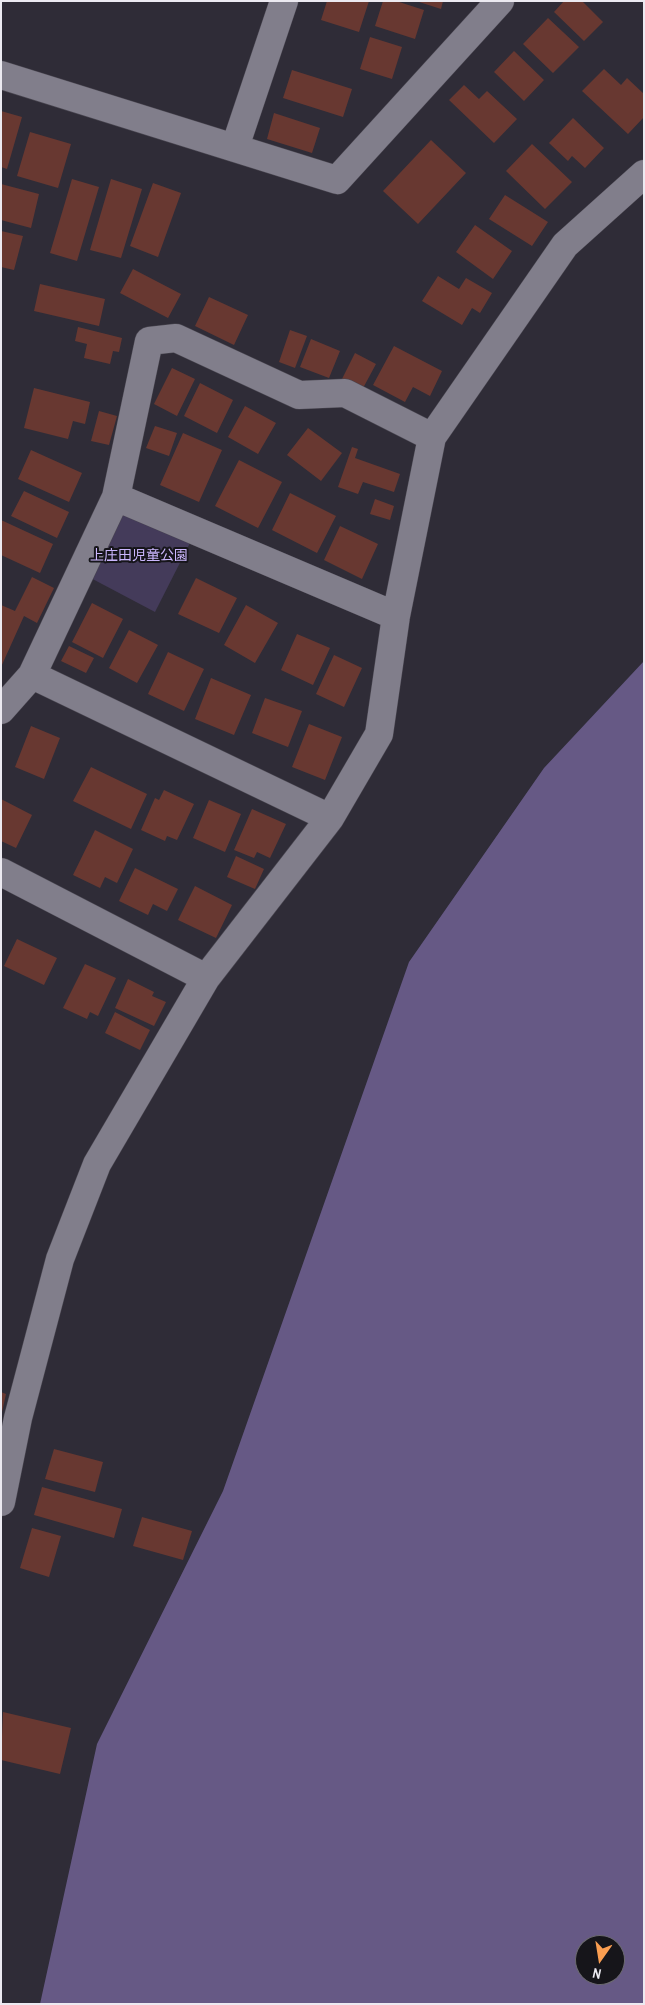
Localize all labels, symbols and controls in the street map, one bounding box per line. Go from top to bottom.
park label: 上庄田児童公園 [90,548,188,564]
north arrow [575,1935,625,1985]
text: N [591,1964,603,1983]

